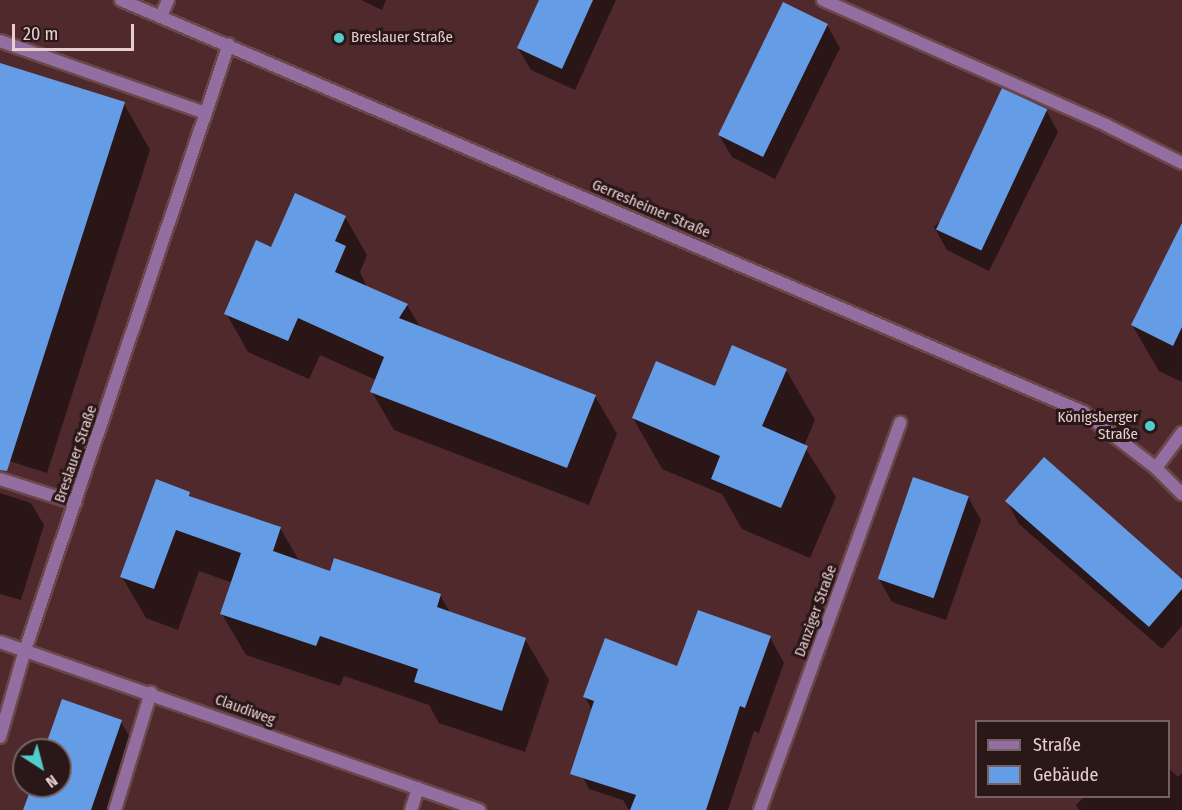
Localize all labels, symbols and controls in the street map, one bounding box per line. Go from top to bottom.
scale bar [15,12,136,50]
text: 20 m [23,23,58,45]
place label: Breslauer Straße [351,29,453,47]
marker: Breslauer Straße [332,31,346,45]
street label: Gerresheimer Straße [589,176,713,242]
street label: Breslauer Straße [51,403,101,505]
place label: Königsberger Straße [1057,408,1138,443]
marker: Königsberger Straße [1143,419,1157,433]
street label: Danziger Straße [791,563,841,659]
street label: Claudiweg [212,691,278,729]
legend [975,720,1170,798]
text: Straße [1033,734,1081,756]
north arrow [12,738,72,798]
text: Gebäude [1033,764,1098,786]
text: N [42,771,61,792]

